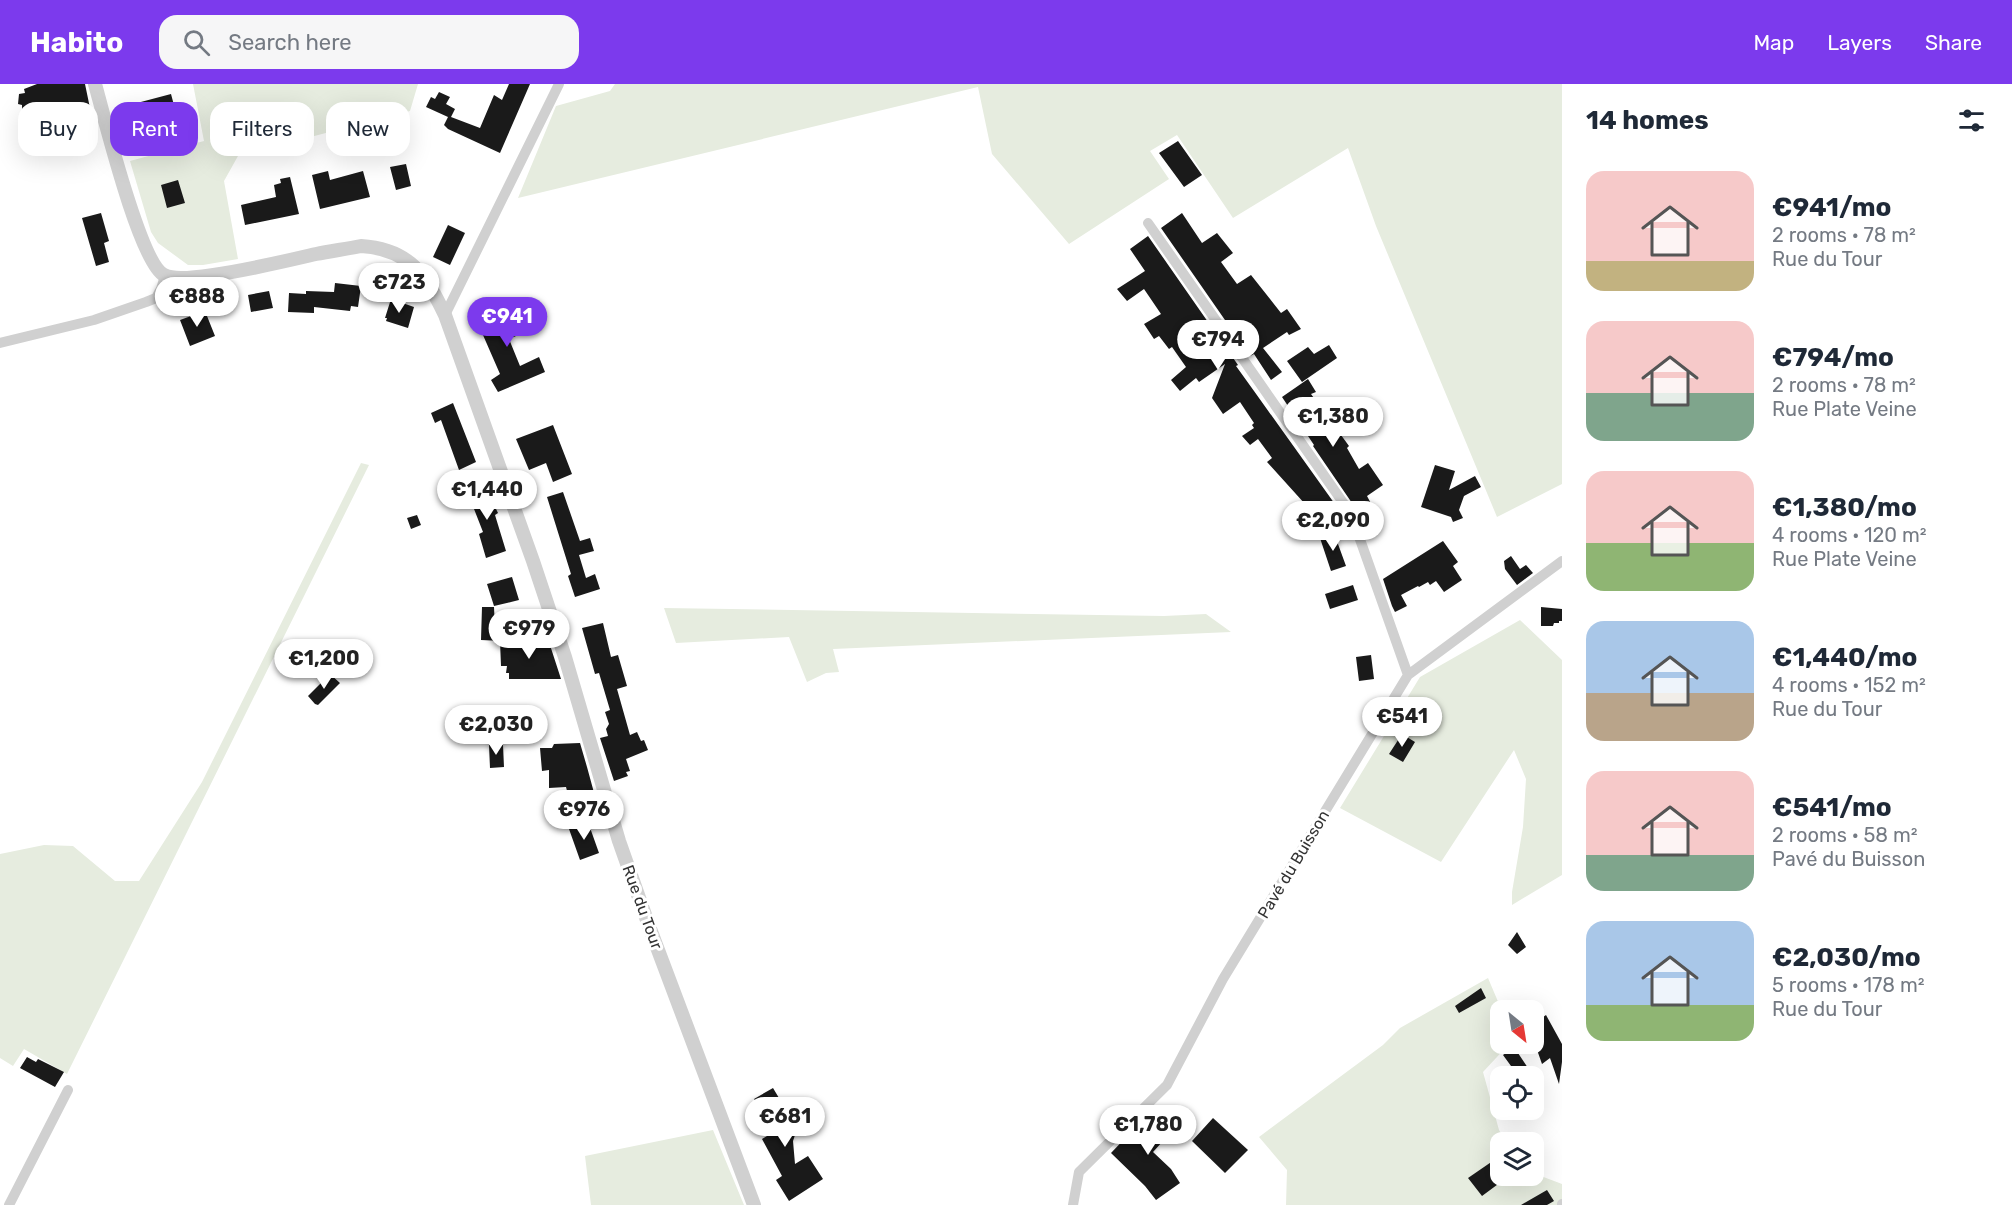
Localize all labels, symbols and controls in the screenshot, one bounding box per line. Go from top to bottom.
search box [159,15,579,69]
text: Habito [30,26,123,59]
icon: search [180,26,213,59]
text: Search here [228,29,352,56]
text: Map [1753,30,1794,55]
text: Layers [1827,30,1892,55]
text: Share [1925,30,1982,55]
chip: Buy [18,102,98,156]
chip: Rent [110,102,198,156]
chip: Filters [210,102,314,156]
chip: New [326,102,410,156]
icon: filters [1955,104,1988,137]
text: 14 homes [1586,105,1709,136]
text: €941/mo [1772,192,1891,223]
icon: home [1634,195,1706,267]
text: 2 rooms · 78 m² [1772,223,1916,247]
text: Rue du Tour [1772,247,1882,271]
pin: €723 [363,263,435,314]
text: €723 [372,270,426,294]
pin: €888 [161,277,233,328]
text: €888 [169,284,225,308]
pin: €941 [471,297,543,348]
text: €941 [481,304,533,328]
pin: €794 [1182,320,1254,371]
text: €794 [1191,327,1245,351]
text: €794/mo [1772,342,1894,373]
icon: home [1634,345,1706,417]
text: 2 rooms · 78 m² [1772,373,1916,397]
pin: €1,380 [1284,397,1382,448]
text: Rue Plate Veine [1772,397,1917,421]
text: €1,380 [1297,404,1369,428]
pin: €1,440 [438,470,536,521]
text: €1,440 [451,477,523,501]
text: €1,380/mo [1772,492,1917,523]
icon: home [1634,495,1706,567]
pin: €2,090 [1284,501,1382,552]
text: €2,090 [1296,508,1370,532]
text: 4 rooms · 120 m² [1772,523,1927,547]
text: Rue Plate Veine [1772,547,1917,571]
pin: €979 [493,609,565,660]
text: €979 [503,616,555,640]
pin: €1,200 [275,639,373,690]
text: €1,440/mo [1772,642,1917,673]
icon: home [1634,645,1706,717]
text: €1,200 [288,646,360,670]
text: 4 rooms · 152 m² [1772,673,1926,697]
pin: €541 [1366,697,1438,748]
text: Rue du Tour [1772,697,1882,721]
text: €541 [1376,704,1428,728]
pin: €2,030 [447,705,545,756]
text: €2,030 [459,712,533,736]
pin: €976 [548,790,620,841]
text: €541/mo [1772,792,1892,823]
icon: home [1634,795,1706,867]
text: €976 [558,797,610,821]
street label: Pavé du Buisson [1254,807,1333,922]
text: 2 rooms · 58 m² [1772,823,1918,847]
text: Pavé du Buisson [1772,847,1925,871]
street label: Rue du Tour [619,862,667,952]
text: €2,030/mo [1772,942,1921,973]
icon: home [1634,945,1706,1017]
text: 5 rooms · 178 m² [1772,973,1925,997]
text: Rue du Tour [1772,997,1882,1021]
north arrow [1490,1000,1544,1054]
map controls [1490,1000,1544,1186]
button: locate [1490,1066,1544,1120]
pin: €681 [749,1097,821,1148]
text: €681 [759,1104,811,1128]
pin: €1,780 [1099,1105,1197,1156]
text: €1,780 [1113,1112,1183,1136]
button: layers [1490,1132,1544,1186]

